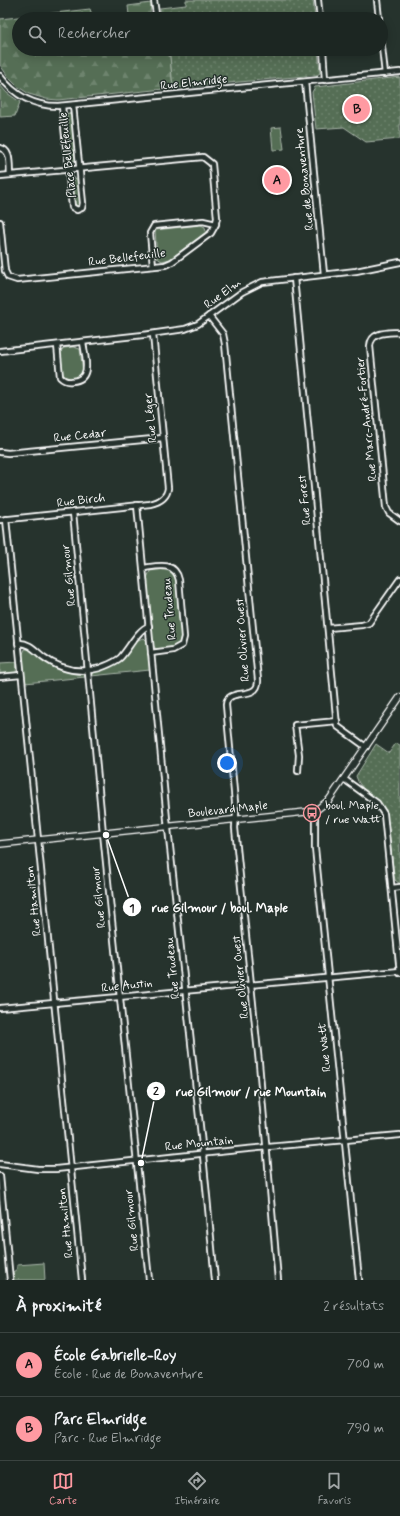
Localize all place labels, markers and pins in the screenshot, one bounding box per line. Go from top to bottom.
pin: B [344,94,370,124]
pin: A [264,165,290,195]
place label: boul. Maple / rue Watt [325,798,382,828]
bus stop icon: boul. Maple / rue Watt [302,803,322,823]
callout: rue Gilmour / boul. Maple [122,895,297,920]
callout: rue Gilmour / rue Mountain [146,1079,336,1104]

